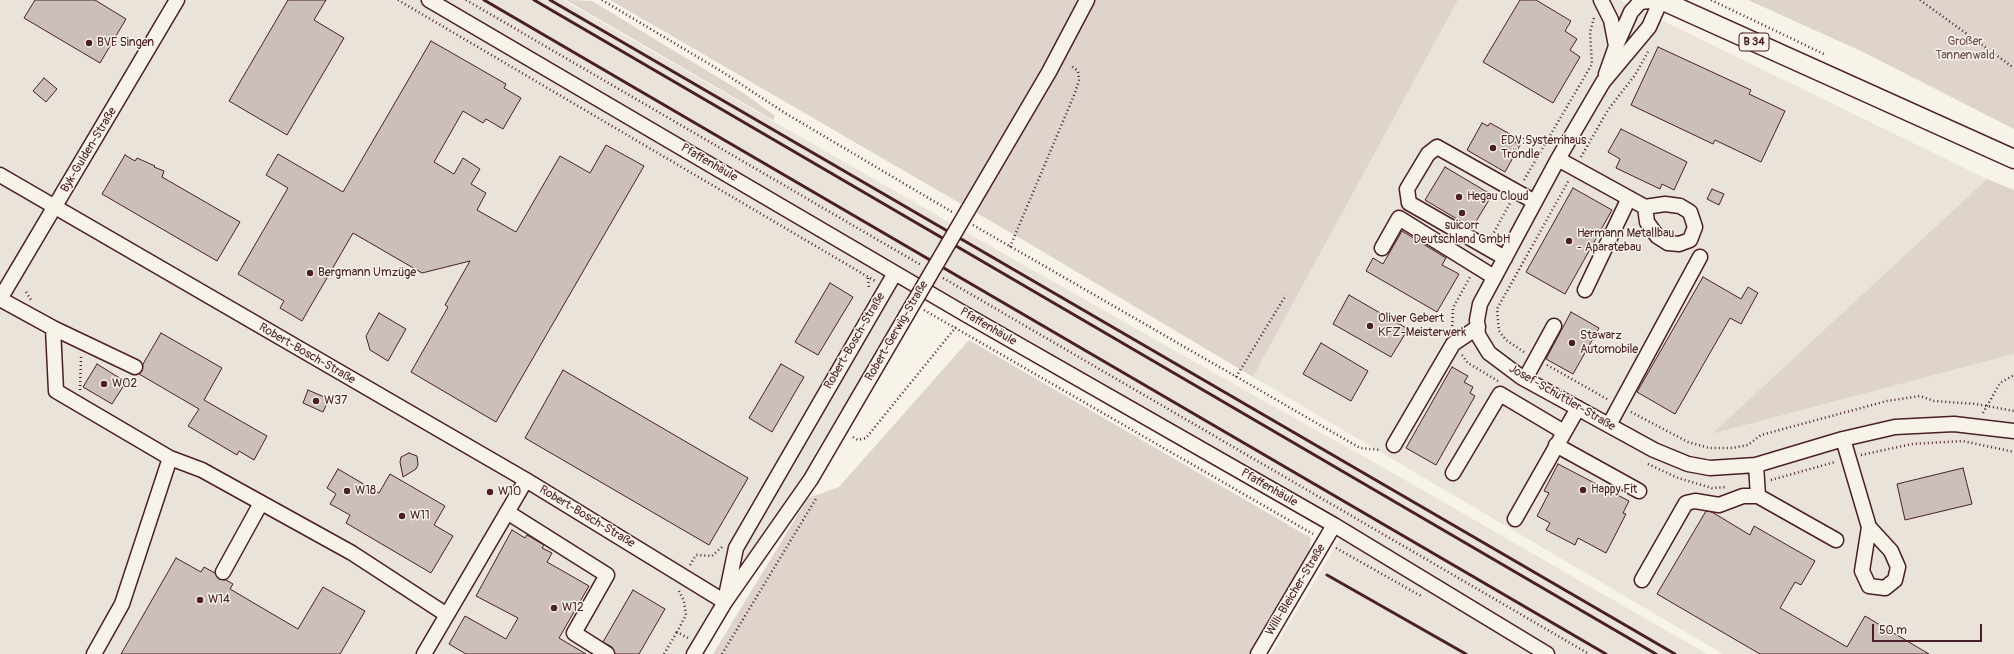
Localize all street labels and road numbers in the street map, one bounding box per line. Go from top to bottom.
road number: B 34 [1739,33,1769,51]
street label: Byk-Gulden-Straße [58,105,120,195]
street label: Pfaffenhäule [678,141,740,185]
street label: Robert-Gerwig-Straße [862,278,932,384]
street label: Robert-Bosch-Straße [822,290,888,392]
street label: Pfaffenhäule [957,305,1019,349]
street label: Robert-Bosch-Straße [256,321,358,387]
street label: Josef-Schüttler-Straße [1506,362,1618,434]
street label: Pfaffenhäule [1238,466,1300,510]
street label: Robert-Bosch-Straße [537,483,637,551]
street label: Willi-Bleicher-Straße [1263,542,1329,638]

